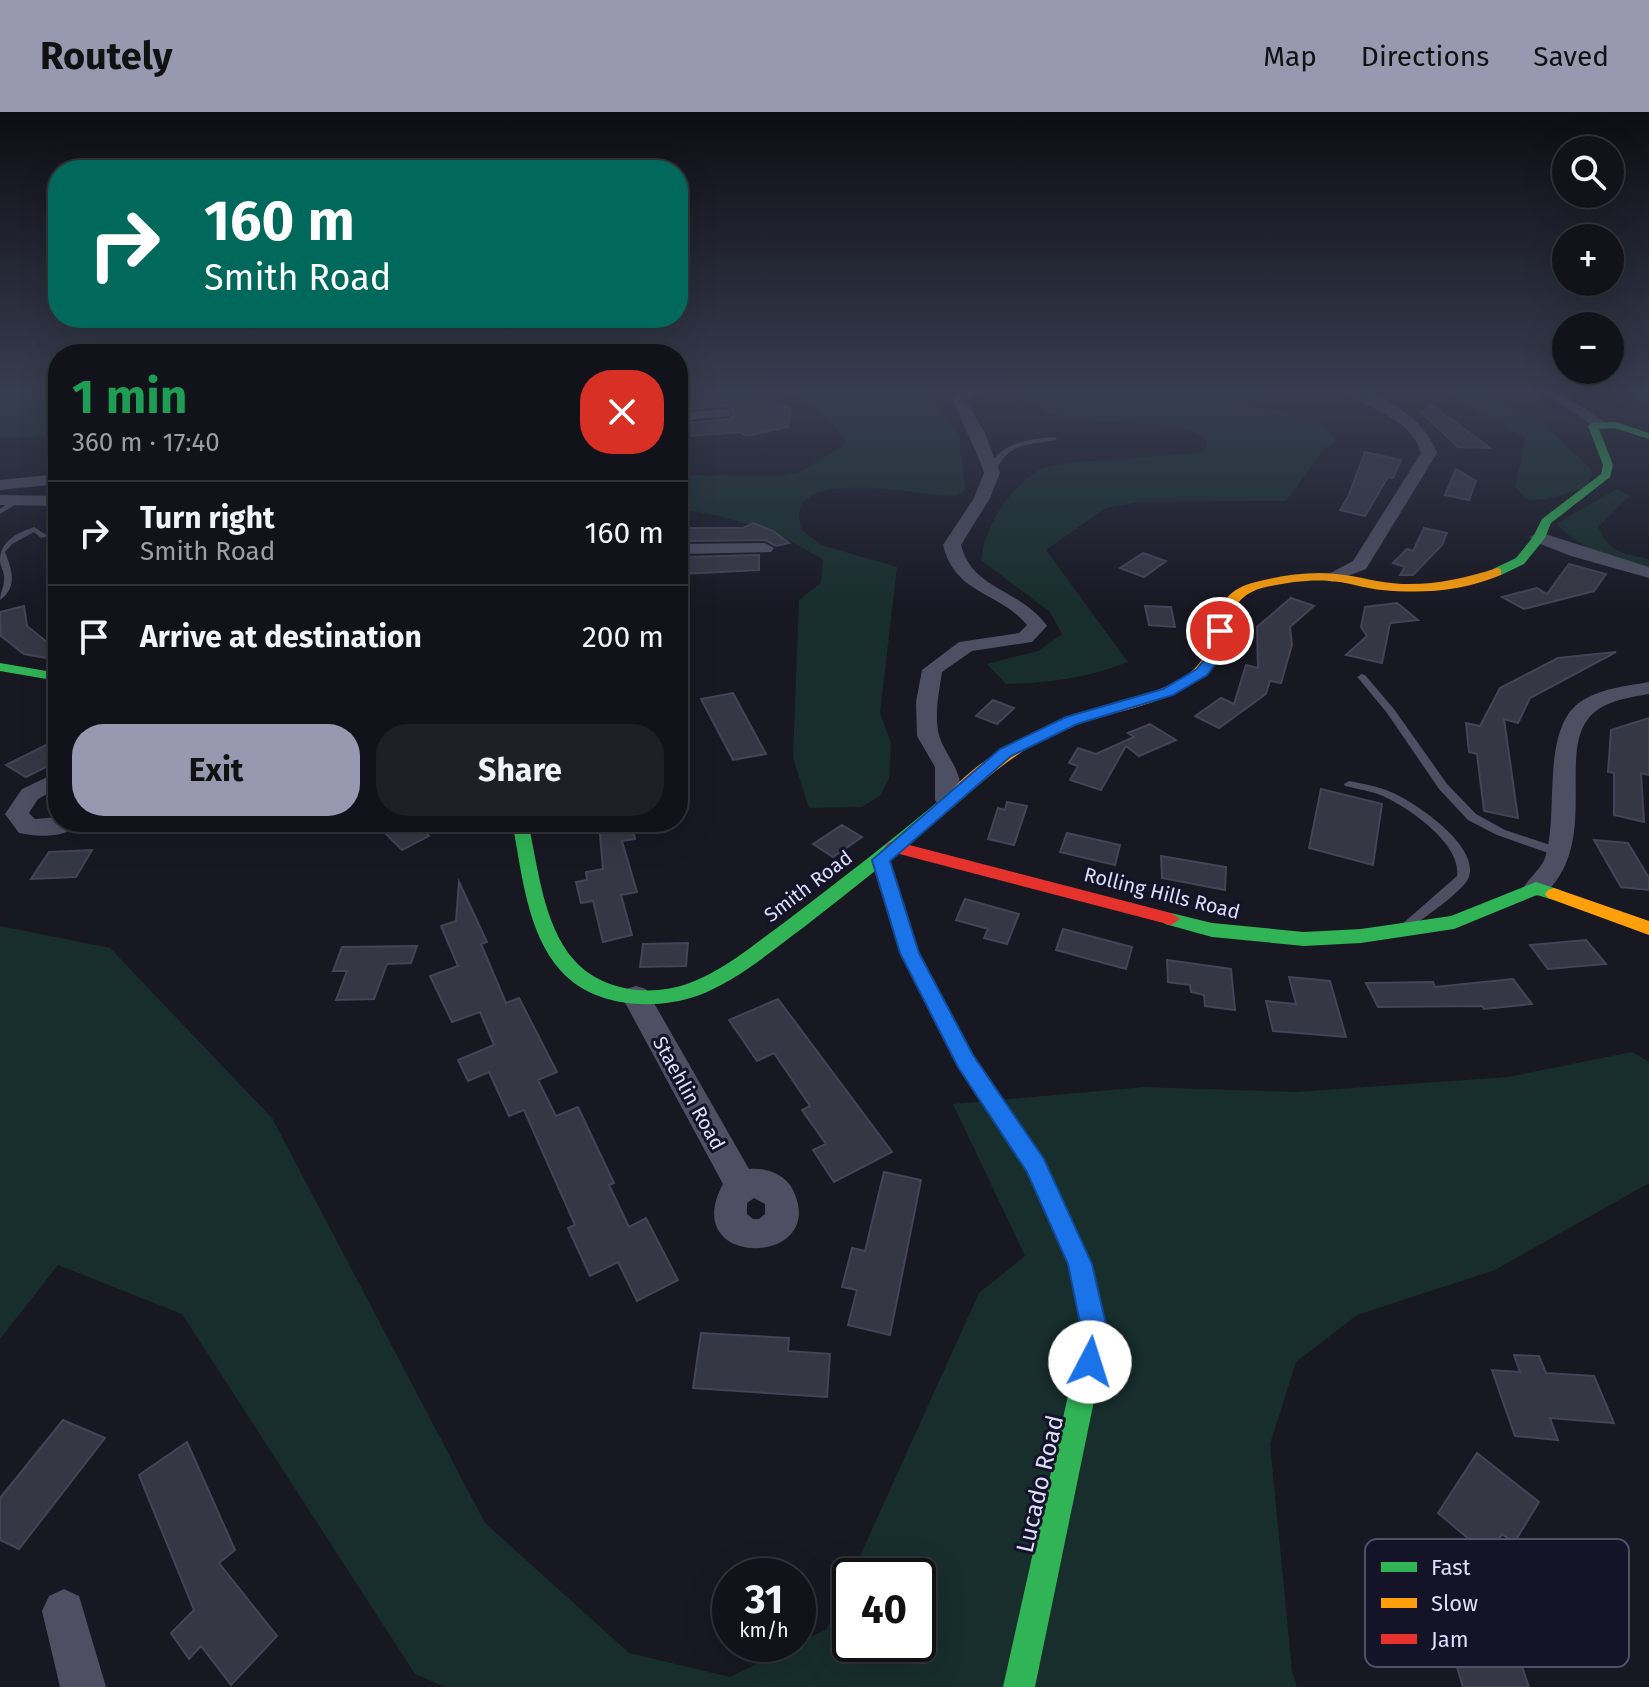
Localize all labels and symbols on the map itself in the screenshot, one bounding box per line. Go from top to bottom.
pin [1186,597,1254,665]
street label: Smith Road [759,845,857,927]
street label: Rolling Hills Road [1081,862,1243,924]
street label: Staehlin Road [648,1032,730,1154]
position arrow [1048,1320,1132,1404]
street label: Lucado Road [1011,1413,1069,1555]
legend [1365,1539,1629,1667]
text: Fast [1431,1554,1471,1581]
speed limit sign: 40 [832,1558,936,1662]
text: Slow [1431,1590,1478,1617]
text: Jam [1431,1626,1469,1653]

